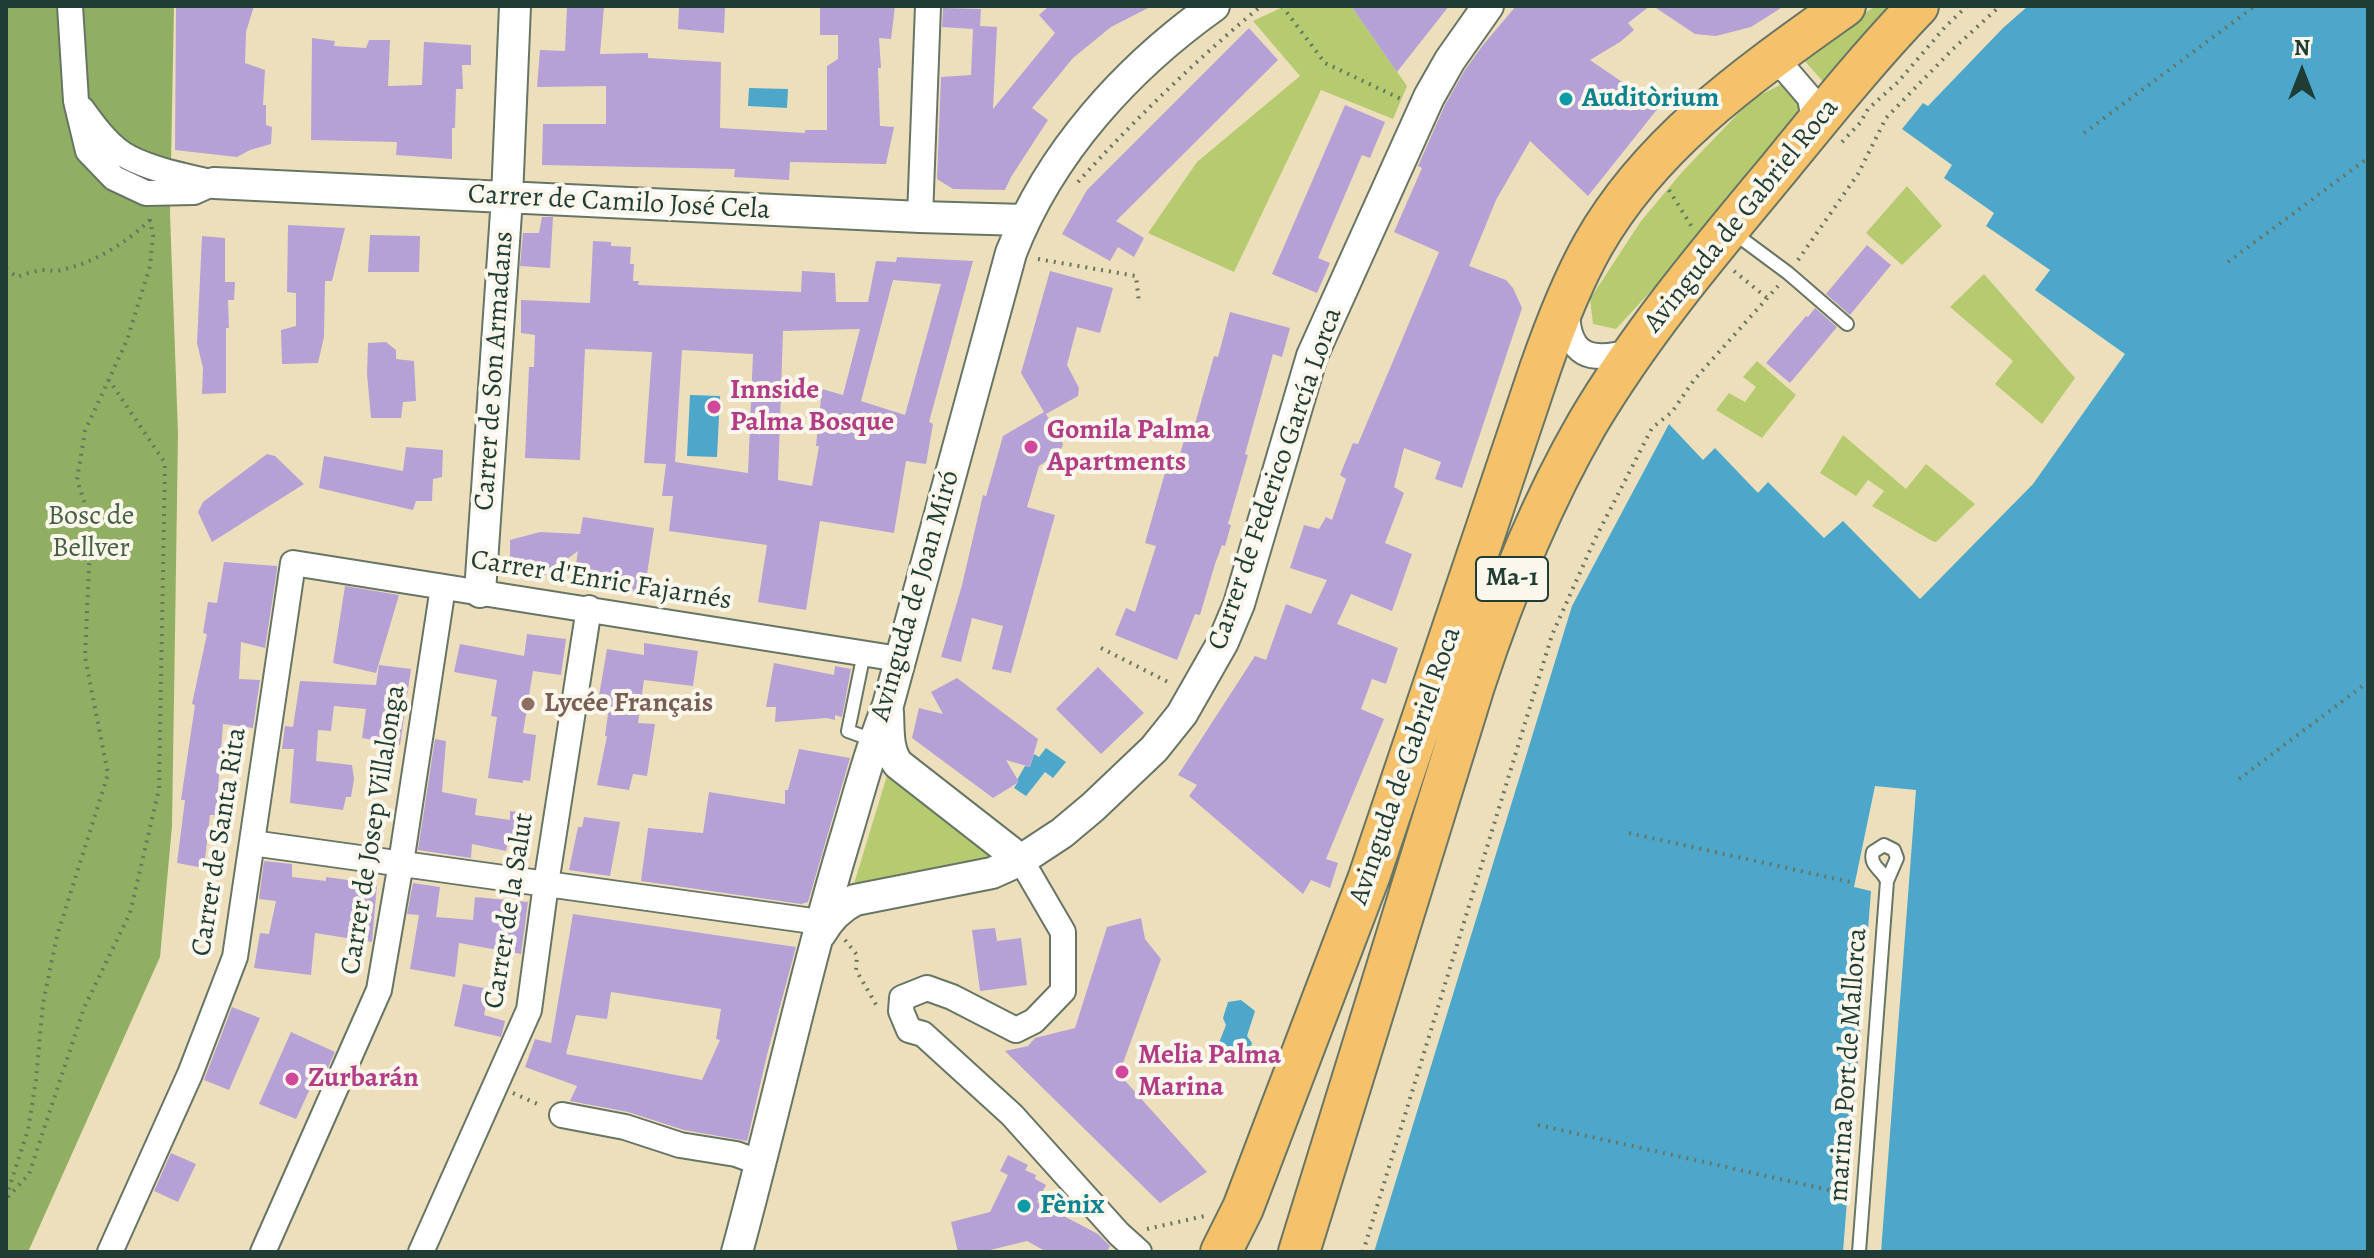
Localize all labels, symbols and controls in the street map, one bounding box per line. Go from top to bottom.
north arrow [2262,32,2342,112]
text: N [2294,33,2310,63]
place label: Auditòrium [1582,82,1719,116]
marker: Auditòrium [1557,90,1575,108]
street label: Avinguda de Gabriel Roca [1637,92,1847,340]
street label: Carrer de Camilo José Cela [467,178,771,228]
street label: Carrer de Son Armadans [468,230,522,512]
street label: Carrer de Federico García Lorca [1202,303,1350,655]
place label: Innside Palma Bosque [730,374,894,440]
marker: Innside Palma Bosque [705,398,723,416]
place label: Gomila Palma Apartments [1047,414,1210,480]
marker: Gomila Palma Apartments [1022,438,1040,456]
street label: Avinguda de Joan Miró [864,467,968,725]
park label: Bosc de Bellver [48,500,134,566]
street label: Carrer d'Enric Fajarnés [468,544,734,618]
road number: Ma-1 [1476,557,1548,601]
street label: Avinguda de Gabriel Roca [1343,623,1469,909]
street label: Carrer de Josep Villalonga [334,683,414,977]
place label: Lycée Français [544,687,713,721]
marker: Lycée Français [519,695,537,713]
street label: Carrer de Santa Rita [185,725,255,959]
street label: Carrer de la Salut [478,811,542,1011]
street label: marina Port de Mallorca [1823,927,1875,1203]
place label: Melia Palma Marina [1138,1039,1281,1105]
place label: Zurbarán [308,1062,419,1096]
marker: Melia Palma Marina [1113,1063,1131,1081]
marker: Zurbarán [283,1070,301,1088]
place label: Fènix [1040,1189,1104,1223]
marker: Fènix [1015,1197,1033,1215]

